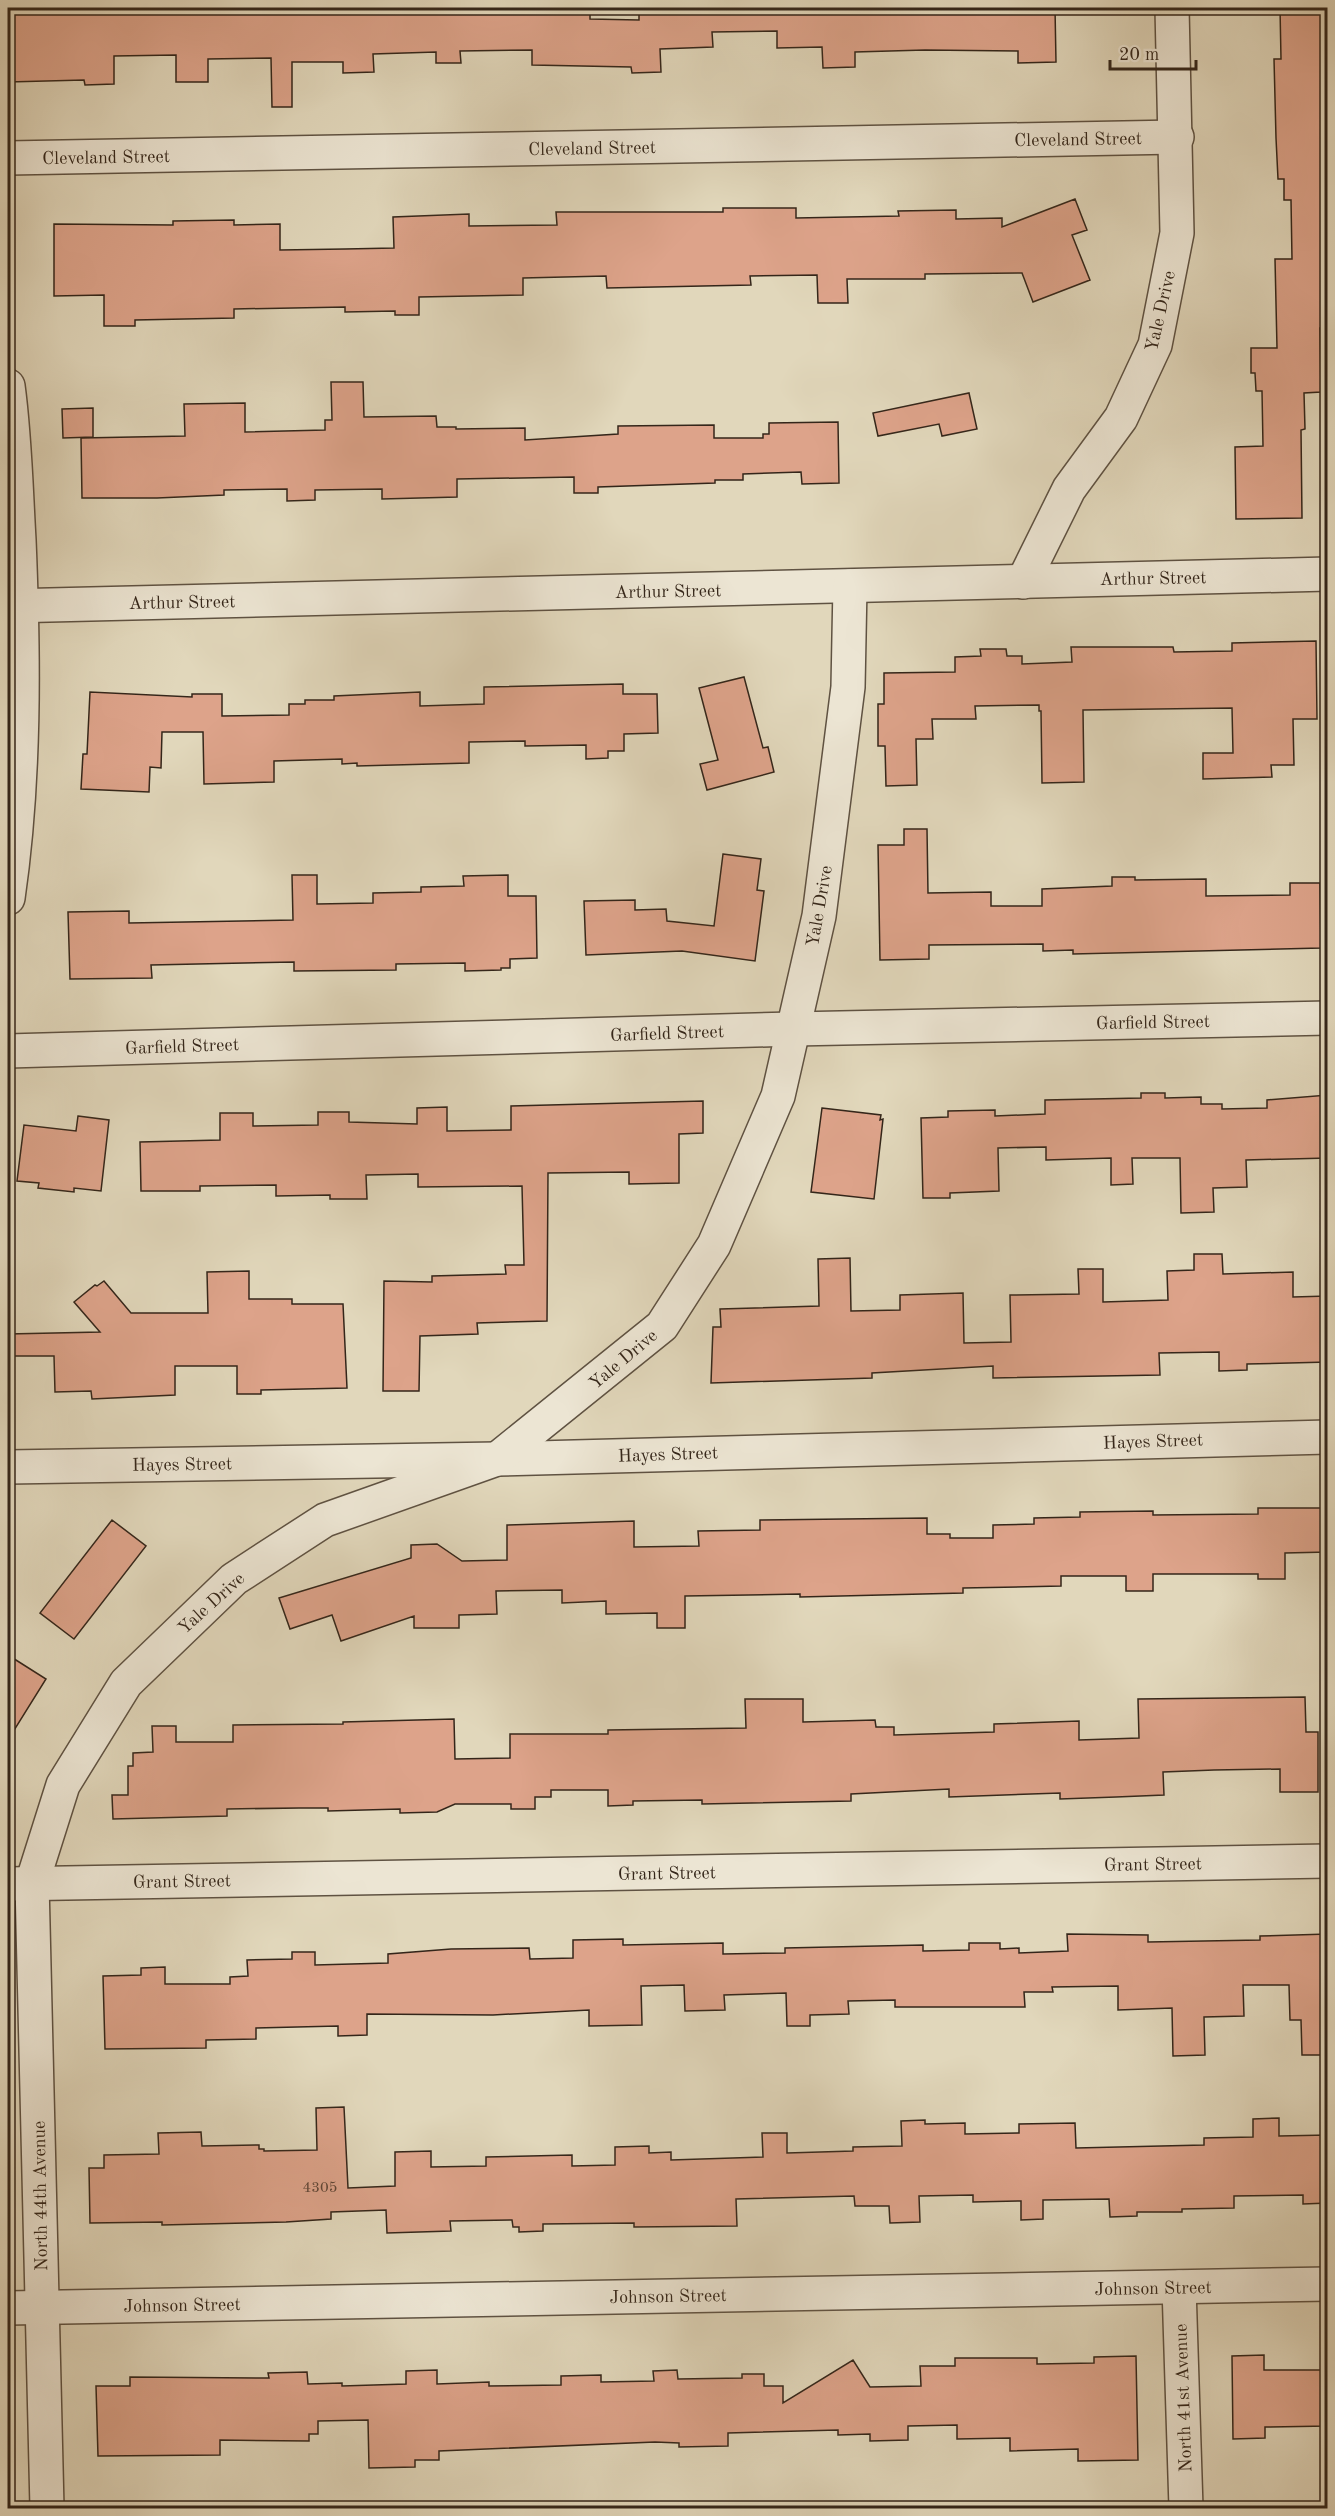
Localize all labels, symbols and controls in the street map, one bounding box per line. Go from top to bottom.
scale bar [1110,33,1196,71]
text: 20 m [1119,46,1159,64]
street label: Cleveland Street [1014,130,1142,150]
street label: Cleveland Street [528,139,656,159]
street label: Cleveland Street [42,148,170,168]
street label: Yale Drive [1143,269,1179,353]
street label: Arthur Street [1099,569,1207,589]
street label: Arthur Street [614,582,722,602]
street label: Arthur Street [128,593,236,613]
street label: Yale Drive [804,864,836,948]
street label: Garfield Street [1096,1013,1210,1033]
street label: Garfield Street [610,1023,724,1045]
street label: Garfield Street [125,1036,239,1058]
street label: Yale Drive [586,1326,661,1393]
street label: Hayes Street [1103,1431,1203,1453]
street label: Hayes Street [618,1444,718,1466]
street label: Hayes Street [132,1455,232,1475]
street label: Yale Drive [175,1570,248,1638]
street label: Grant Street [1104,1855,1202,1875]
street label: Grant Street [618,1864,716,1884]
street label: Grant Street [133,1872,231,1892]
street label: North 44th Avenue [31,2121,51,2271]
house number: 4305 [303,2181,337,2196]
street label: Johnson Street [1094,2279,1212,2299]
street label: Johnson Street [609,2287,727,2307]
street label: Johnson Street [123,2296,241,2316]
street label: North 41st Avenue [1172,2323,1196,2472]

